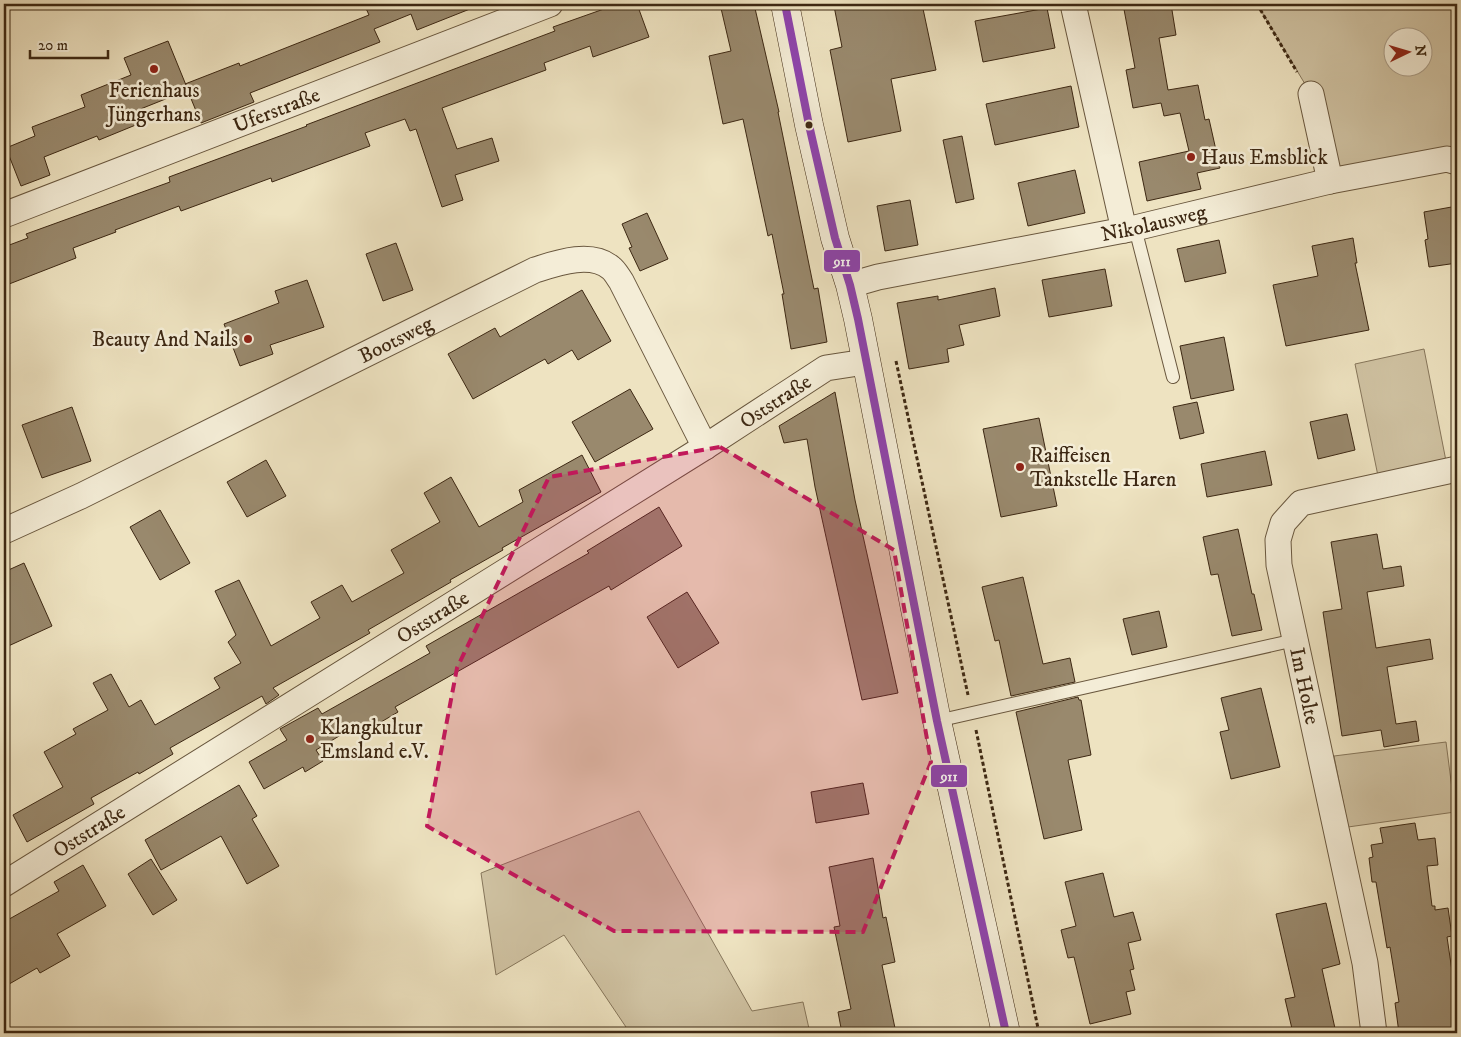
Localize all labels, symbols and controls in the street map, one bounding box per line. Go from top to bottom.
scale bar [30,28,108,60]
north arrow [1384,28,1434,78]
text: 20 m [38,36,68,55]
text: N [1410,44,1429,58]
marker: Ferienhaus Jüngerhans [148,63,160,75]
place label: Ferienhaus Jüngerhans [105,78,201,128]
street label: Uferstraße [230,82,324,139]
unlabelled marker [804,120,814,130]
place label: Haus Emsblick [1201,145,1328,171]
marker: Haus Emsblick [1185,151,1197,163]
street label: Nikolausweg [1099,199,1210,248]
line badge: 911 [823,249,861,273]
text: 911 [832,253,851,271]
street label: Bootsweg [355,311,438,370]
place label: Beauty And Nails [92,327,238,353]
marker: Beauty And Nails [242,333,254,345]
street label: Oststraße [735,369,817,435]
place label: Raiffeisen Tankstelle Haren [1030,443,1177,493]
marker: Raiffeisen Tankstelle Haren [1014,461,1026,473]
street label: Oststraße [392,585,474,650]
street label: Im Holte [1283,645,1325,727]
place label: Klangkultur Emsland e.V. [320,715,429,765]
marker: Klangkultur Emsland e.V. [304,733,316,745]
line badge: 911 [930,764,968,788]
text: 911 [939,768,958,786]
street label: Oststraße [48,799,131,864]

